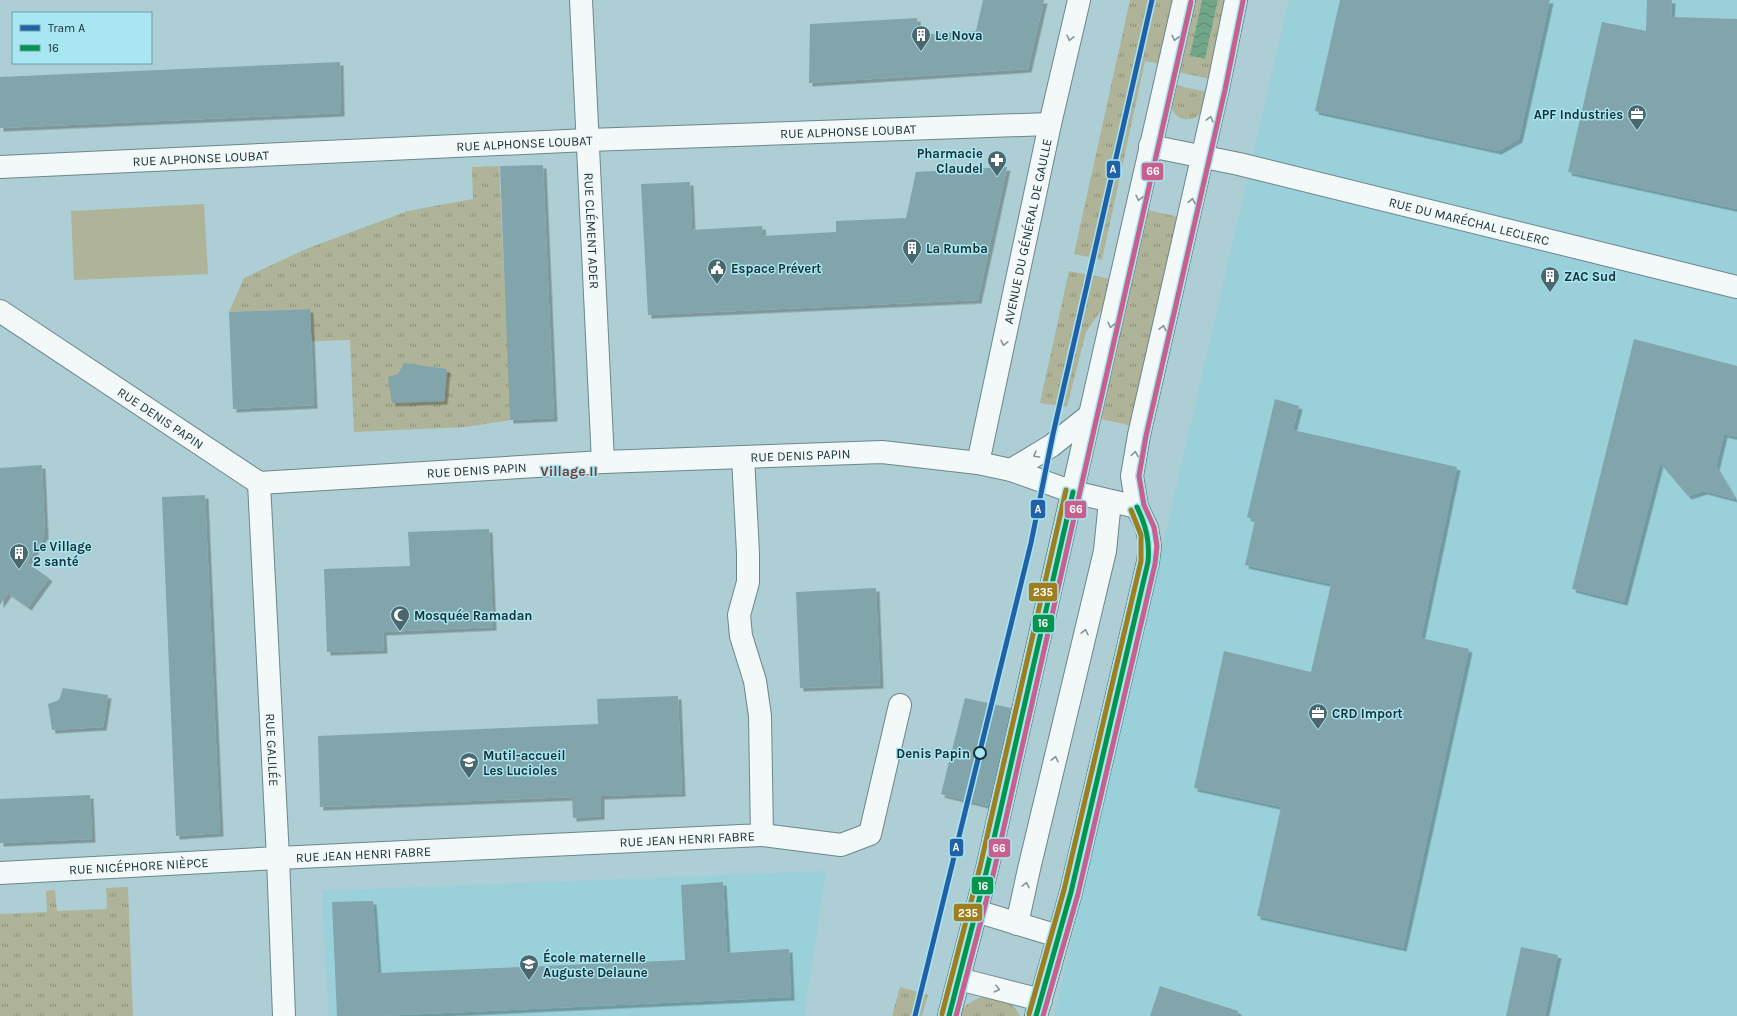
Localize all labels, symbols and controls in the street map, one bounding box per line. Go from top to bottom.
legend [12,12,152,64]
text: Tram A [48,21,85,35]
building icon: Le Nova [910,24,932,52]
place label: Le Nova [935,28,983,43]
one-way arrow [1171,34,1180,41]
one-way arrow [1067,35,1075,41]
text: 16 [48,41,59,55]
office icon: APF Industries [1626,103,1648,131]
place label: APF Industries [1534,107,1623,122]
one-way arrow [1206,116,1214,122]
street label: RUE ALPHONSE LOUBAT [780,121,917,141]
street label: RUE ALPHONSE LOUBAT [456,132,593,154]
street label: AVENUE DU GÉNÉRAL DE GAULLE [1000,137,1054,325]
place label: Pharmacie Claudel [917,146,983,176]
street label: RUE ALPHONSE LOUBAT [132,147,270,168]
pharmacy icon: Pharmacie Claudel [986,149,1008,177]
line badge: A [1106,160,1121,179]
line badge: 66 [1141,162,1164,181]
text: A [1110,163,1117,176]
text: 66 [1146,165,1160,178]
street label: RUE CLÉMENT ADER [582,172,602,289]
street label: RUE DU MARÉCHAL LECLERC [1387,194,1551,248]
one-way arrow [1135,195,1143,201]
one-way arrow [1188,198,1196,204]
building icon: La Rumba [901,237,923,265]
place label: La Rumba [926,241,988,256]
public building icon: Espace Prévert [706,257,728,285]
place label: Espace Prévert [731,261,822,276]
building icon: ZAC Sud [1539,265,1561,293]
place label: ZAC Sud [1564,269,1616,284]
one-way arrow [1107,321,1115,328]
one-way arrow [1159,324,1167,331]
one-way arrow [1000,340,1008,346]
street label: RUE DENIS PAPIN [115,384,207,452]
street label: RUE DENIS PAPIN [750,446,851,464]
one-way arrow [1033,450,1040,457]
one-way arrow [1131,451,1139,458]
street label: RUE DENIS PAPIN [426,459,527,480]
district label: Village II [540,463,598,480]
line badge: A [1030,499,1046,519]
line badge: 66 [1064,500,1087,519]
text: A [1035,503,1042,516]
text: 66 [1069,503,1083,516]
place label: Le Village 2 santé [33,539,92,569]
building icon: Le Village 2 santé [8,542,30,570]
line badge: 235 [1028,582,1058,602]
text: 235 [1033,586,1053,599]
mosque icon: Mosquée Ramadan [389,604,411,632]
place label: Mosquée Ramadan [414,608,532,624]
line badge: 16 [1032,614,1055,633]
text: 16 [1038,617,1049,630]
one-way arrow [1081,629,1089,636]
office icon: CRD Import [1307,702,1329,730]
place label: CRD Import [1332,706,1403,721]
street label: RUE GALILÉE [263,713,283,787]
place label: Denis Papin [896,746,970,761]
marker: Denis Papin [973,746,987,760]
place label: Mutil-accueil Les Lucioles [483,748,565,778]
school or university icon: Mutil-accueil Les Lucioles [458,751,480,779]
one-way arrow [1050,756,1059,763]
street label: RUE JEAN HENRI FABRE [619,828,755,849]
line badge: A [949,838,964,857]
line badge: 66 [988,838,1011,858]
text: A [953,841,960,854]
text: 66 [992,842,1006,855]
street label: RUE JEAN HENRI FABRE [295,843,432,865]
street label: RUE NICÉPHORE NIÈPCE [69,853,209,877]
line badge: 16 [971,876,994,895]
text: 16 [978,880,989,893]
one-way arrow [1021,882,1029,889]
line badge: 235 [953,903,983,922]
text: 235 [958,907,978,920]
place label: École maternelle Auguste Delaune [543,948,648,980]
school or university icon: École maternelle Auguste Delaune [518,953,540,981]
one-way arrow [994,984,1000,992]

